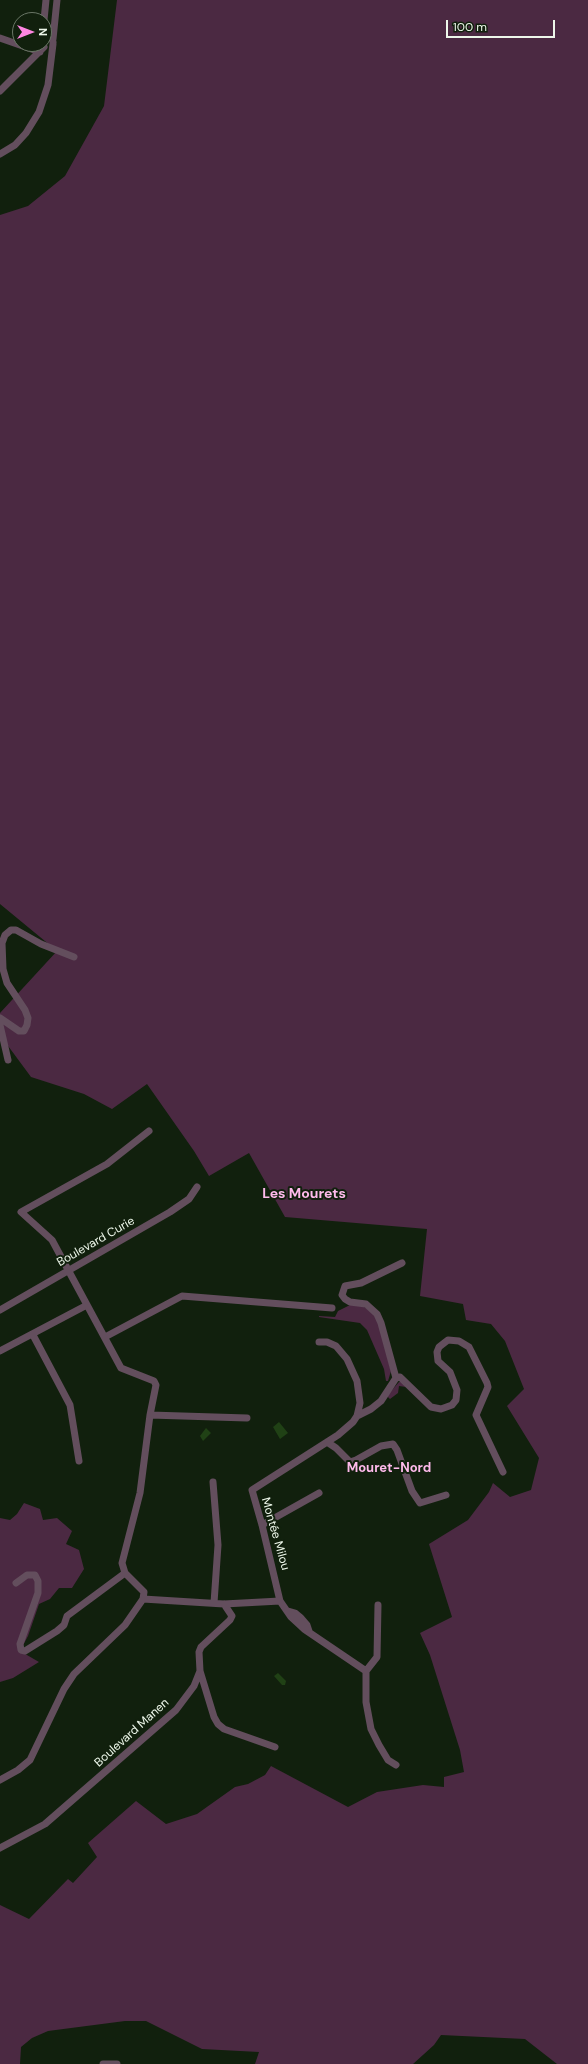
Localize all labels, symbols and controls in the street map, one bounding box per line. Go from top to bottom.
north arrow [12,12,52,52]
scale bar [448,12,557,38]
text: 100 m [453,19,487,35]
text: N [36,28,50,36]
district label: Les Mourets [262,1186,346,1202]
street label: Boulevard Curie [54,1214,138,1270]
district label: Mouret-Nord [347,1461,431,1477]
street label: Montée Milou [258,1496,292,1572]
street label: Boulevard Manen [92,1696,172,1770]

